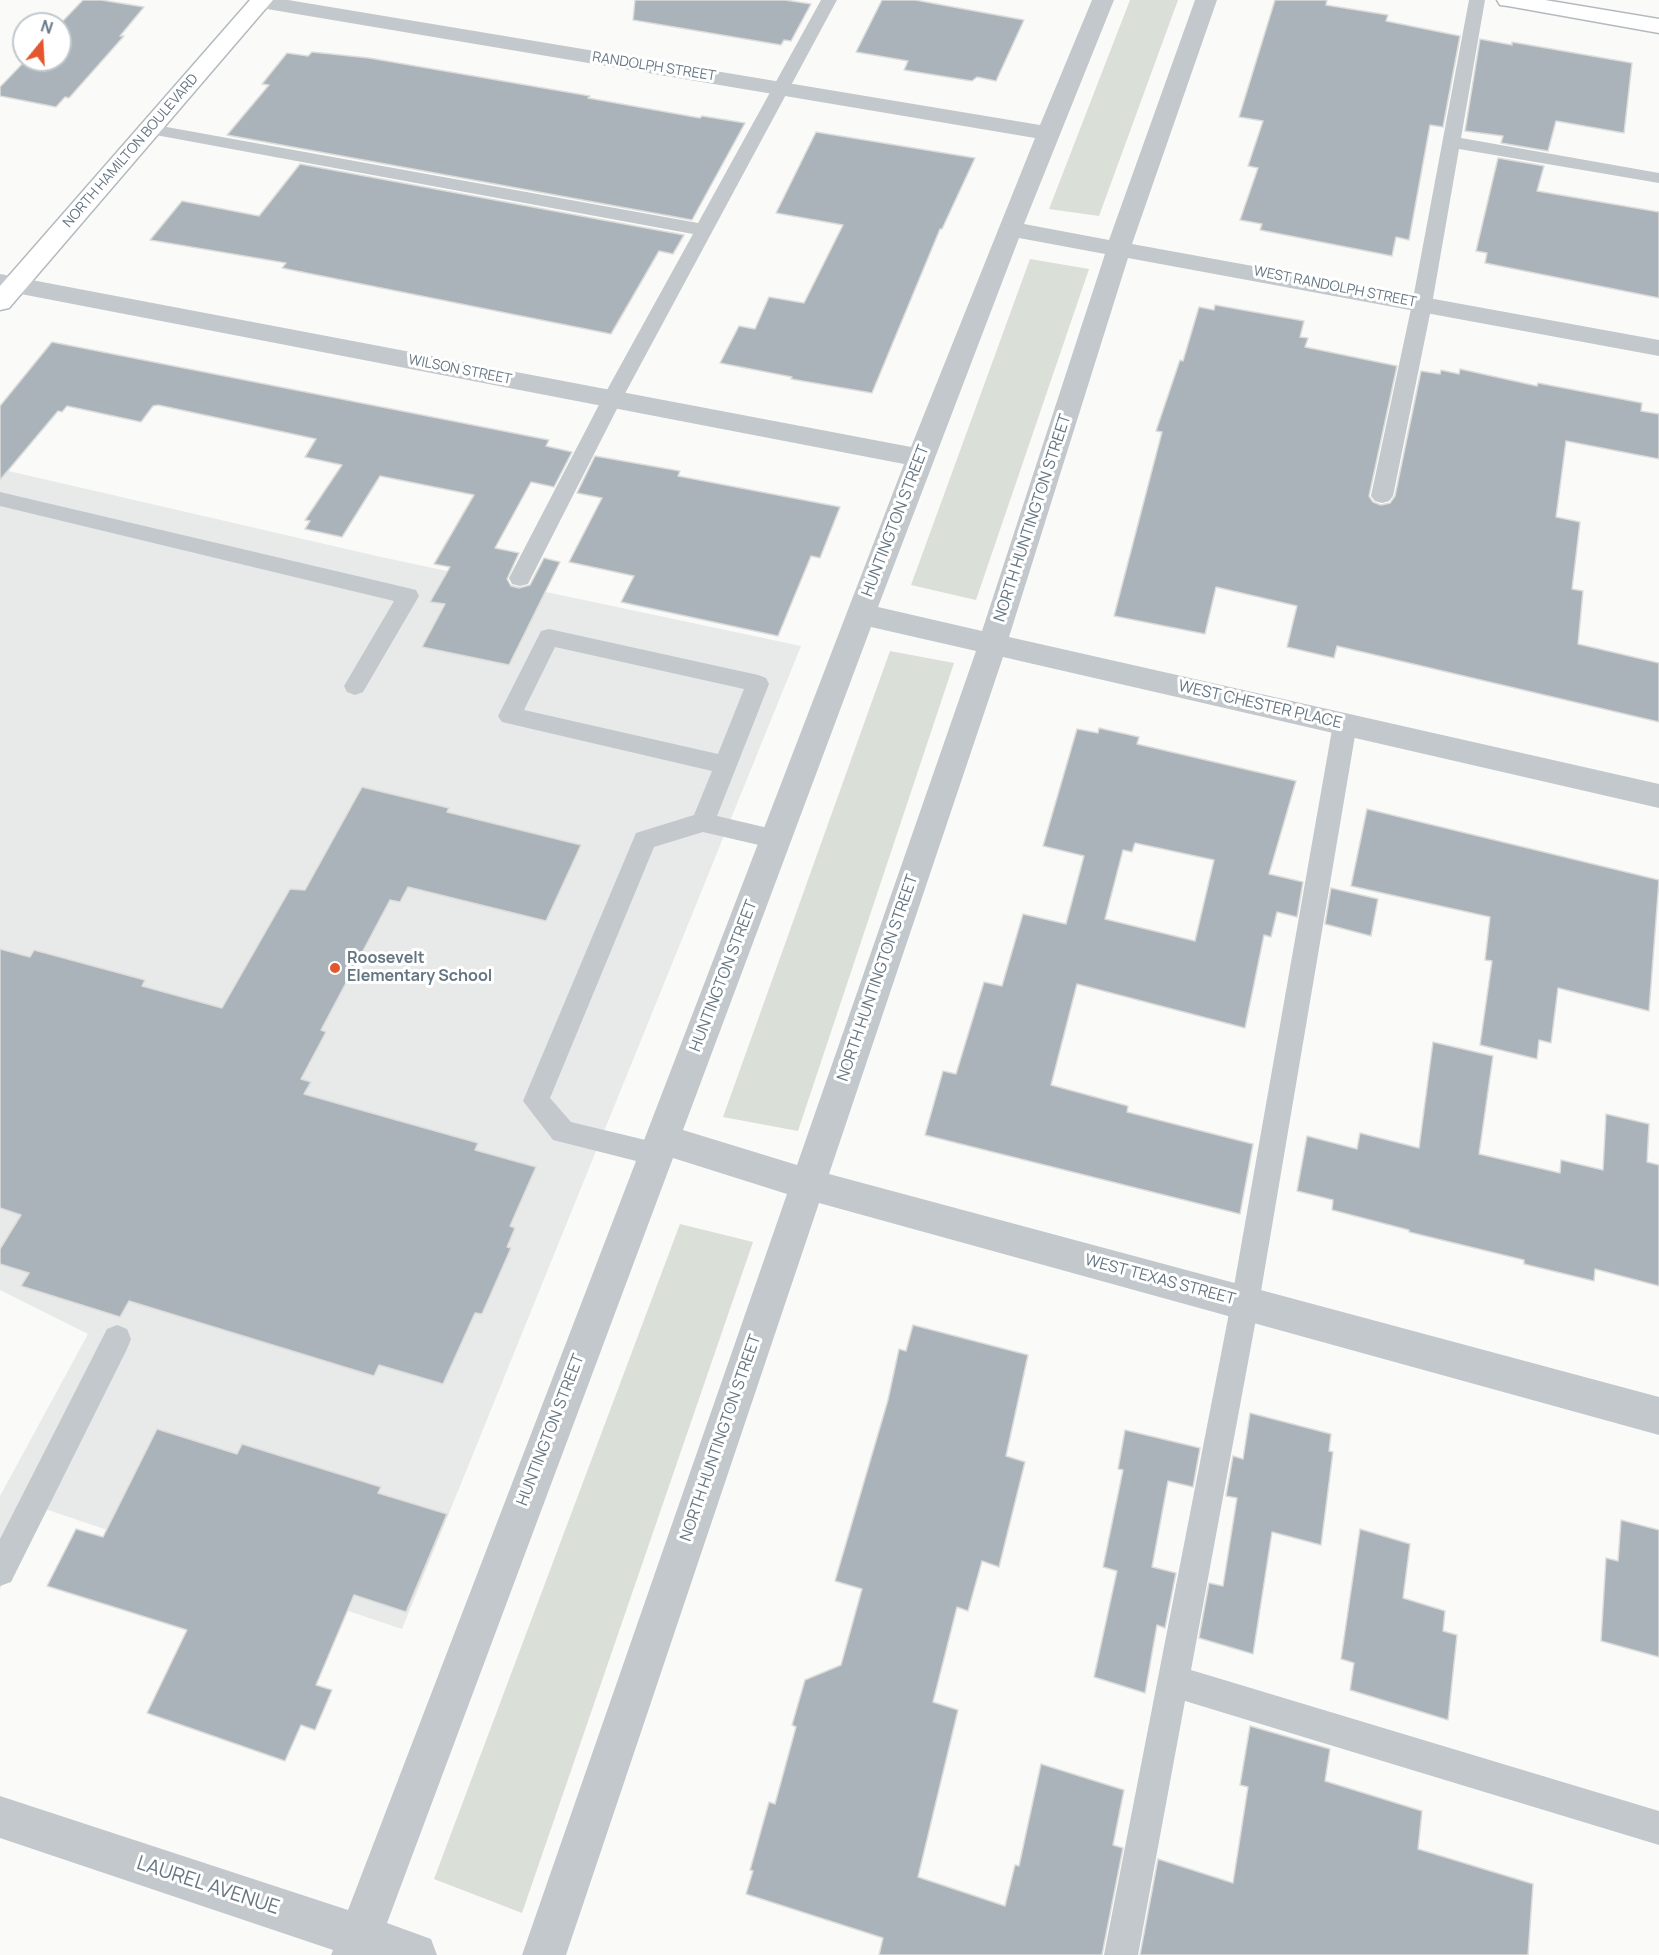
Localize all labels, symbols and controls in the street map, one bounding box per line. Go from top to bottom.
north arrow [12,12,72,72]
text: N [38,15,56,39]
street label: RANDOLPH STREET [591,49,717,85]
street label: NORTH HAMILTON BOULEVARD [60,71,202,231]
street label: WEST RANDOLPH STREET [1252,263,1418,311]
street label: WILSON STREET [407,352,513,388]
street label: NORTH HUNTINGTON STREET [990,412,1076,624]
street label: HUNTINGTON STREET [858,442,934,600]
street label: WEST CHESTER PLACE [1176,677,1344,733]
street label: NORTH HUNTINGTON STREET [834,872,922,1084]
street label: HUNTINGTON STREET [686,897,762,1055]
place label: Roosevelt Elementary School [347,949,492,987]
marker: Roosevelt Elementary School [328,961,342,975]
street label: WEST TEXAS STREET [1083,1251,1237,1309]
street label: NORTH HUNTINGTON STREET [677,1332,765,1544]
street label: HUNTINGTON STREET [513,1351,589,1509]
street label: LAUREL AVENUE [134,1852,282,1920]

